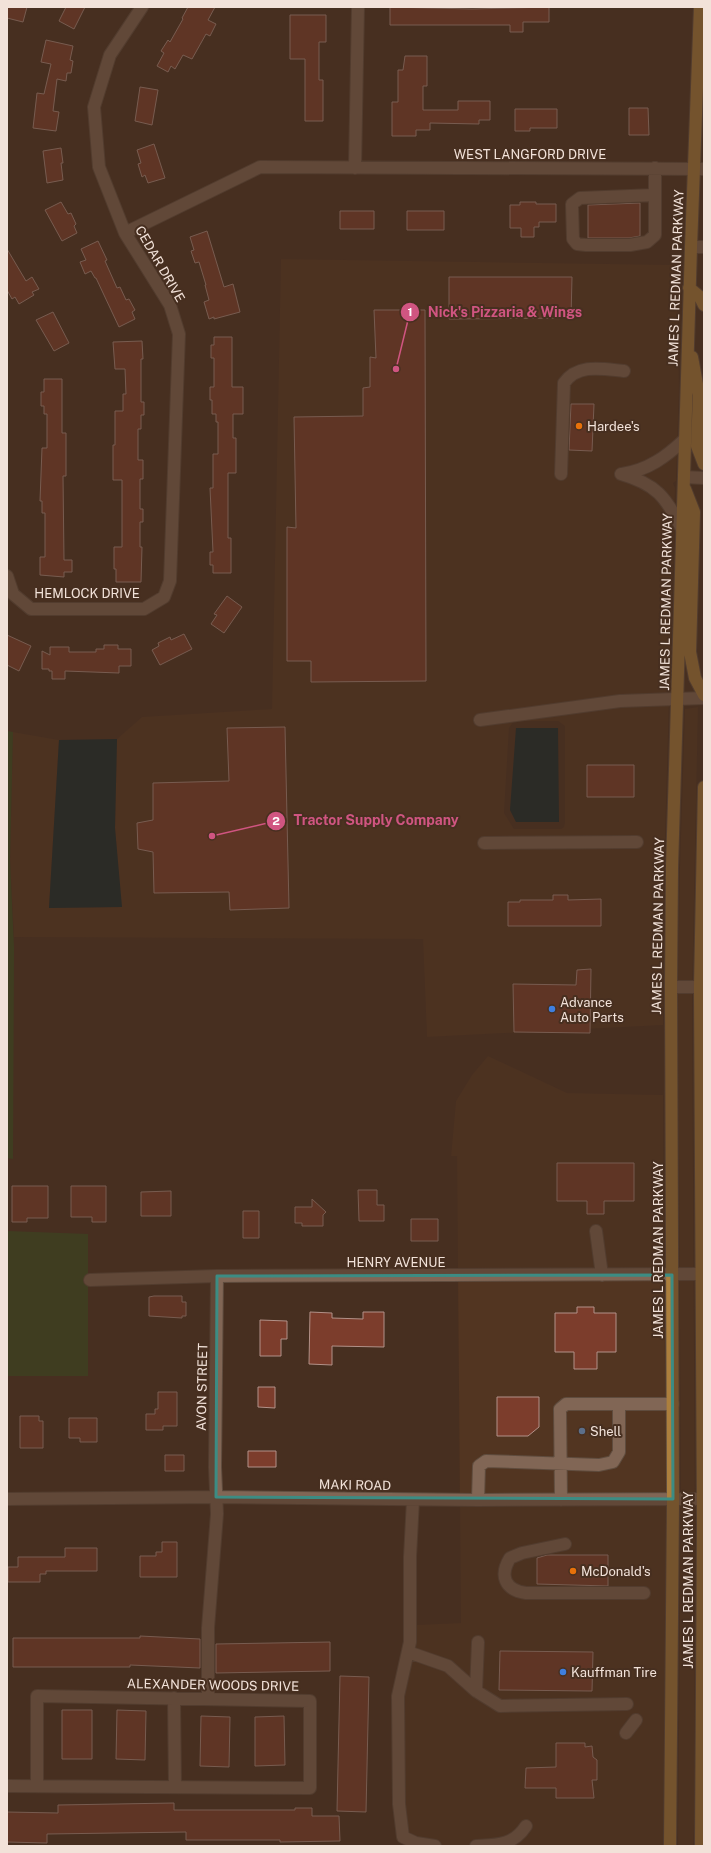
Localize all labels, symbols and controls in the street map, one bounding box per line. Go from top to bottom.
street label: WEST LANGFORD DRIVE [454,147,606,162]
street label: JAMES L REDMAN PARKWAY [665,189,687,367]
street label: CEDAR DRIVE [132,223,188,305]
callout: Nick's Pizzaria & Wings [400,299,591,325]
text: Nick's Pizzaria & Wings [428,304,582,320]
text: 1 [407,305,413,319]
place label: Hardee's [587,419,640,434]
marker: Hardee's [574,421,584,431]
street label: JAMES L REDMAN PARKWAY [657,513,675,691]
street label: HEMLOCK DRIVE [34,586,140,601]
callout: Tractor Supply Company [266,808,467,834]
text: Tractor Supply Company [293,812,459,828]
text: 2 [272,814,280,828]
street label: JAMES L REDMAN PARKWAY [649,837,667,1015]
place label: Advance Auto Parts [560,995,624,1025]
marker: Advance Auto Parts [547,1004,557,1014]
street label: JAMES L REDMAN PARKWAY [651,1161,666,1339]
street label: HENRY AVENUE [346,1255,446,1270]
street label: AVON STREET [194,1343,210,1431]
place label: Shell [590,1424,621,1439]
marker: Shell [577,1426,587,1436]
street label: MAKI ROAD [319,1477,391,1493]
street label: JAMES L REDMAN PARKWAY [681,1491,696,1669]
place label: McDonald's [581,1564,651,1579]
marker: McDonald's [568,1566,578,1576]
place label: Kauffman Tire [571,1665,657,1680]
marker: Kauffman Tire [558,1667,568,1677]
street label: ALEXANDER WOODS DRIVE [127,1676,299,1694]

